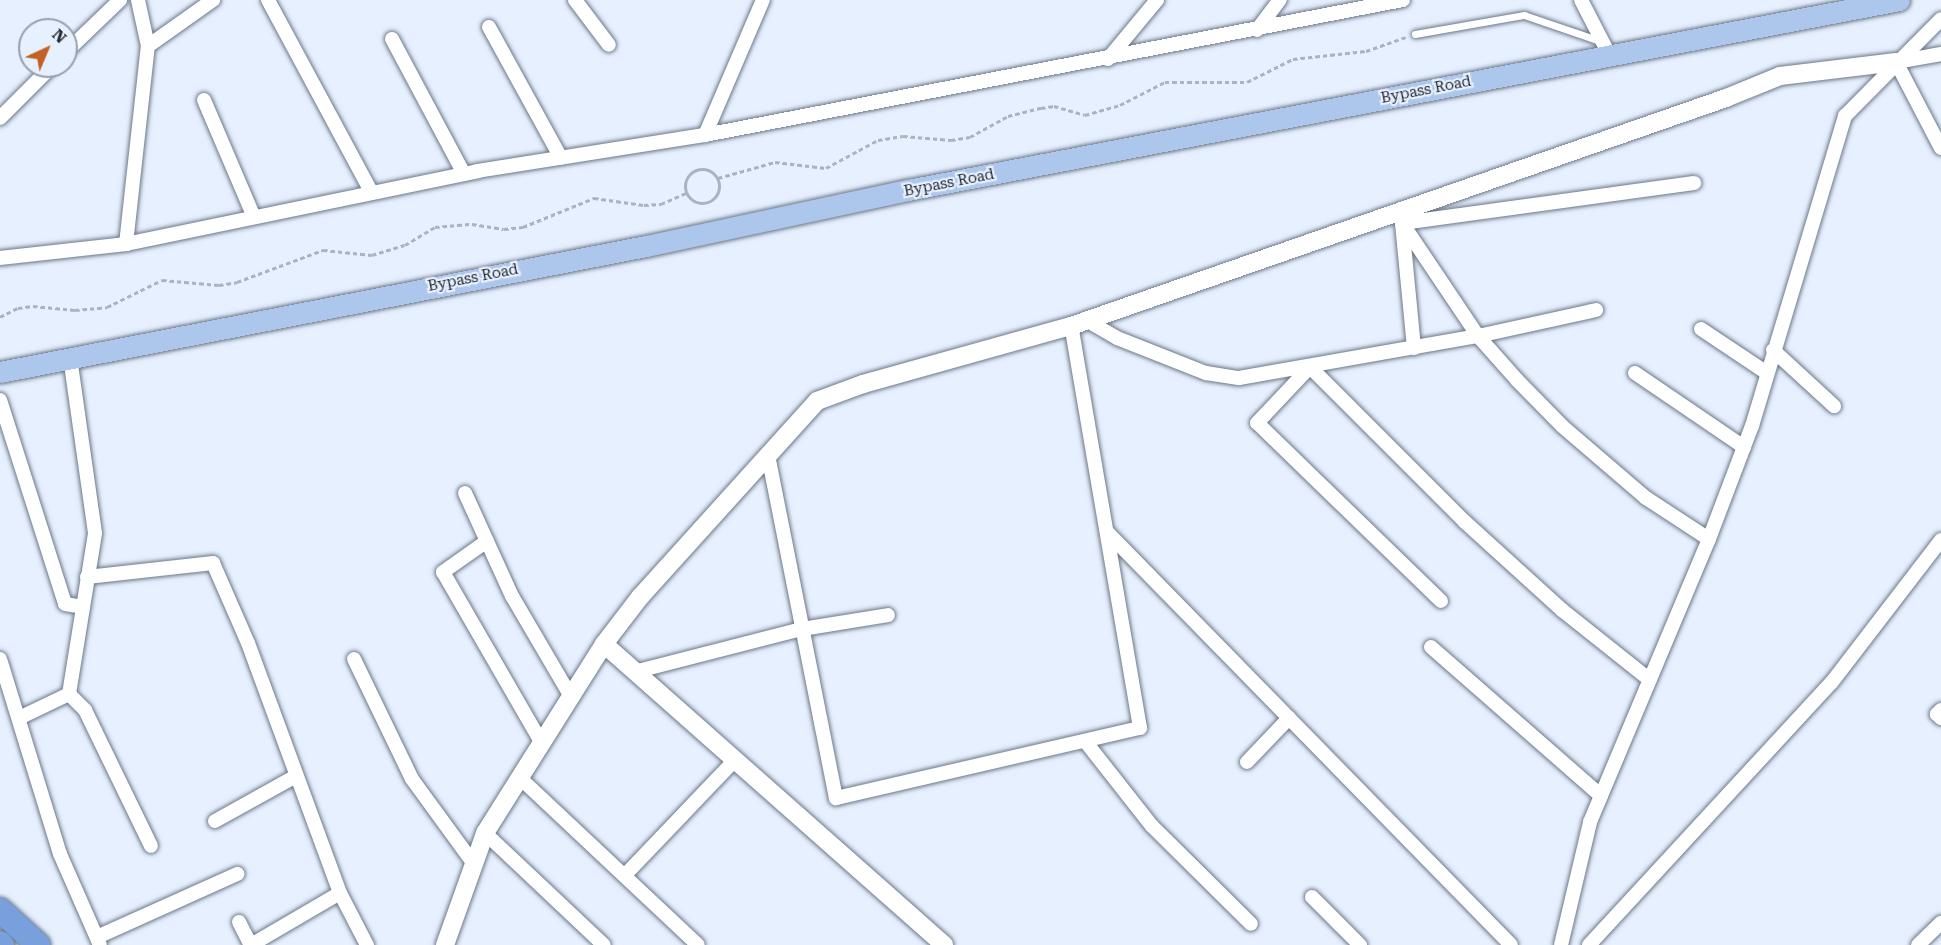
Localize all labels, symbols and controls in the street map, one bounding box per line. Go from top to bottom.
north arrow [18,18,78,78]
text: N [48,25,70,47]
street label: Bypass Road [1379,72,1473,108]
street label: Bypass Road [902,165,996,201]
street label: Bypass Road [426,260,520,296]

